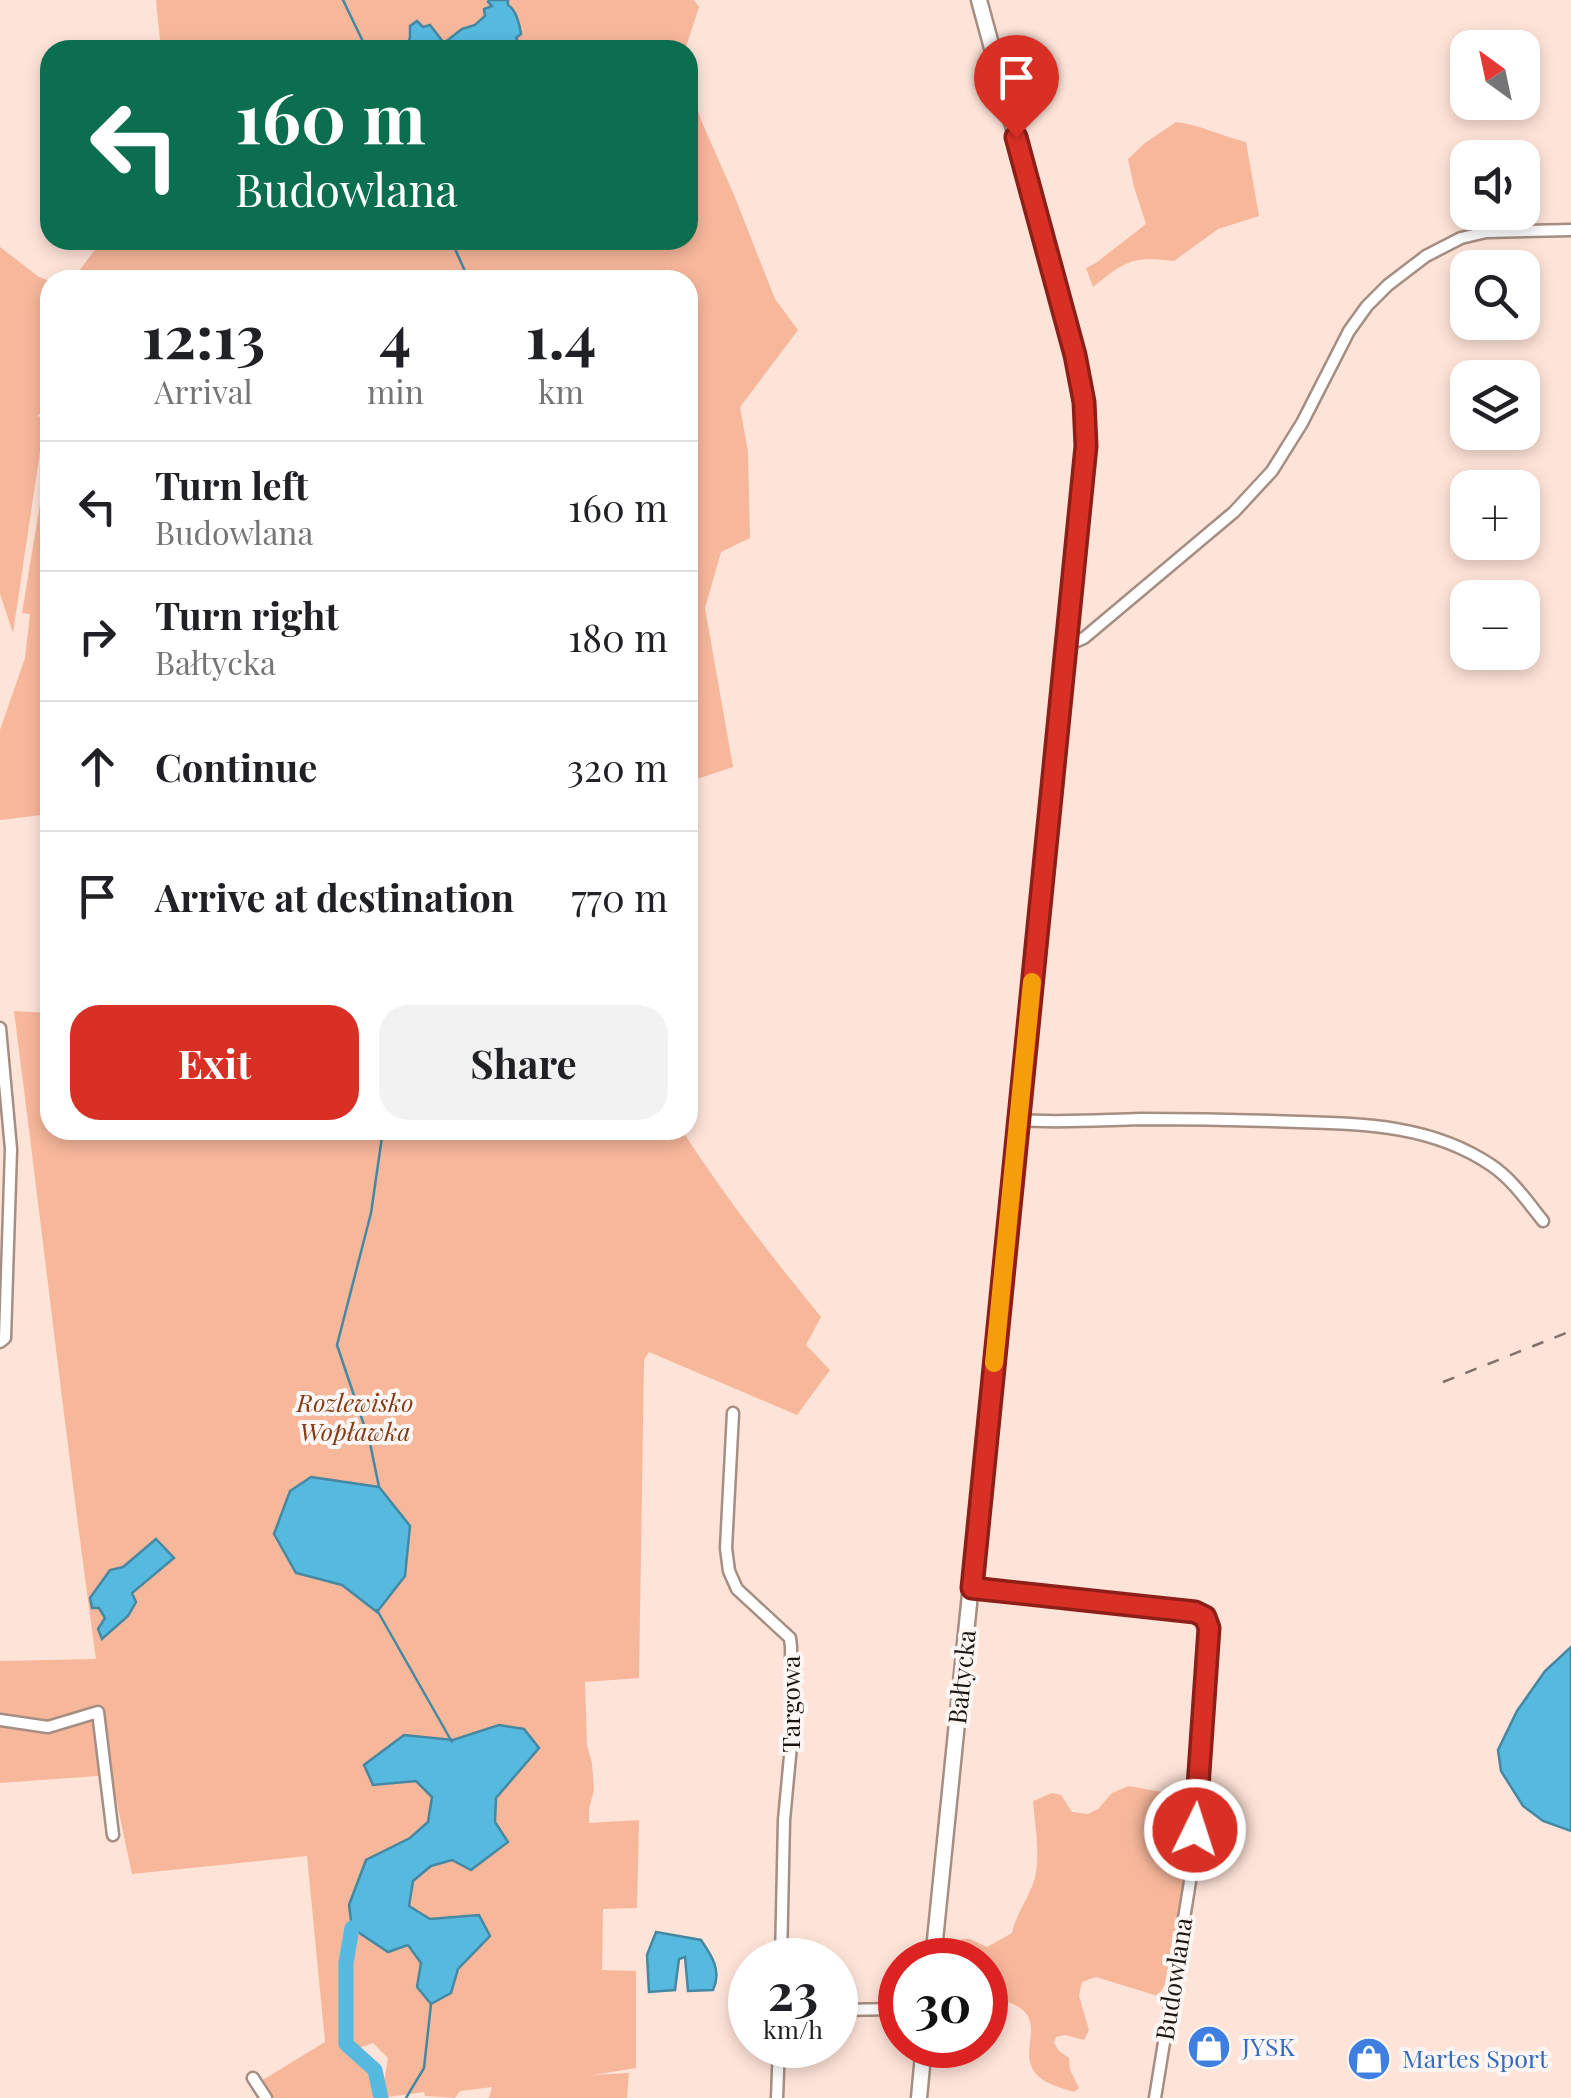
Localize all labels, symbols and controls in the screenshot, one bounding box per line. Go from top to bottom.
north arrow [1450,30,1540,120]
map controls [1450,30,1540,670]
pin [974,35,1059,138]
icon: arrive [989,50,1044,105]
text: 160 m [235,68,426,162]
icon: left [70,80,200,210]
button: sound [1450,140,1540,230]
text: Budowlana [235,158,458,218]
button: search [1450,250,1540,340]
text: 12:13 [142,294,265,374]
text: 4 [380,294,411,374]
text: 1.4 [525,294,596,374]
button: layers [1450,360,1540,450]
text: Arrival [154,369,253,412]
text: min [367,369,424,412]
text: km [538,369,584,412]
text: Turn left [155,459,308,510]
button: + [1450,470,1540,560]
icon: left [70,479,125,534]
text: 160 m [568,481,668,532]
text: Budowlana [155,510,313,553]
button: − [1450,580,1540,670]
text: Turn right [155,589,339,640]
icon: right [70,609,125,664]
text: 180 m [568,611,668,662]
text: Bałtycka [155,640,276,683]
icon: ahead [70,739,125,794]
text: Continue [155,741,317,792]
text: 320 m [567,741,668,792]
icon: arrive [70,869,125,924]
text: Arrive at destination [155,871,514,922]
text: 770 m [571,871,668,922]
button: Exit [70,1005,359,1120]
button: Share [379,1005,668,1120]
park label: Rozlewisko Wopławka [296,1385,413,1447]
street label: Bałtycka [939,1628,982,1726]
street label: Targowa [773,1655,806,1752]
position arrow [1143,1778,1247,1882]
street label: Budowlana [1147,1915,1199,2042]
speed limit sign: 30 [878,1938,1008,2068]
text: 23 [768,1957,818,2024]
text: km/h [763,2012,823,2045]
shop icon: JYSK [1186,2024,1232,2070]
place label: JYSK [1241,2029,1295,2062]
shop icon: Martes Sport [1346,2036,1392,2082]
place label: Martes Sport [1402,2041,1549,2074]

